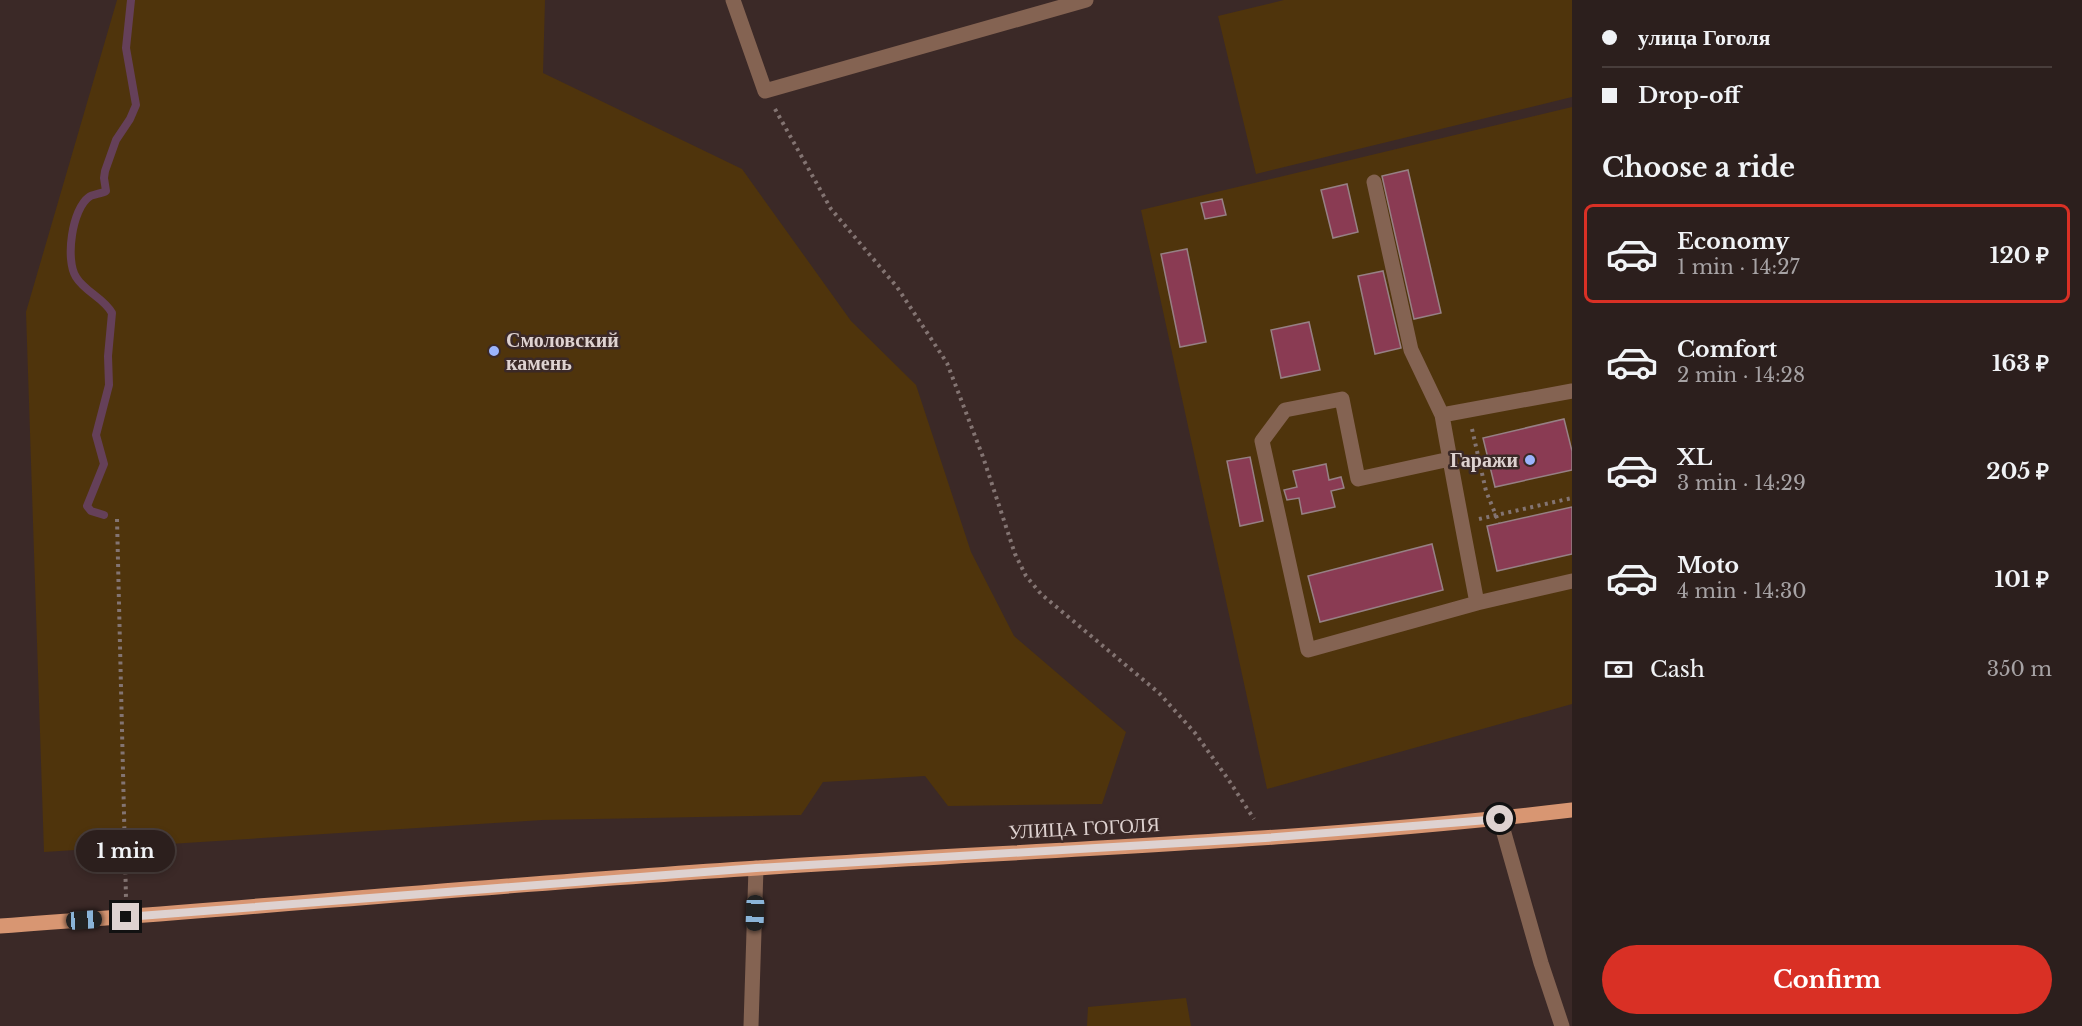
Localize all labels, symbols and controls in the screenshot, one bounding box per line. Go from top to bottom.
text: улица Гоголя [1638,24,1770,51]
text: Drop-off [1638,82,1740,109]
text: Choose a ride [1602,151,1795,184]
icon: car [1605,227,1659,281]
text: Economy [1677,228,1789,255]
text: 120 ₽ [1990,242,2049,269]
text: 1 min · 14:27 [1677,255,1800,279]
place label: Смоловский камень [506,328,619,375]
icon: car [1605,335,1659,389]
text: Comfort [1677,336,1777,363]
marker: Смоловский камень [487,344,501,358]
text: 163 ₽ [1992,350,2049,377]
text: 2 min · 14:28 [1677,363,1805,387]
icon: car [1605,443,1659,497]
text: XL [1677,444,1712,471]
place label: Гаражи [1450,448,1518,472]
marker: Гаражи [1523,453,1537,467]
text: 205 ₽ [1986,458,2049,485]
text: 3 min · 14:29 [1677,471,1806,495]
icon: car [1605,551,1659,605]
text: Moto [1677,552,1739,579]
text: 101 ₽ [1995,566,2049,593]
text: 4 min · 14:30 [1677,579,1807,603]
icon: cash [1602,653,1635,686]
text: Cash [1650,656,1705,683]
text: 350 m [1987,657,2052,681]
route start [1486,805,1513,832]
street label: УЛИЦА ГОГОЛЯ [1008,812,1160,844]
callout: 1 min [76,830,176,872]
text: 1 min [97,839,154,863]
car [745,895,765,931]
route end [112,903,139,930]
car [65,910,103,930]
button: Confirm [1602,945,2052,1014]

